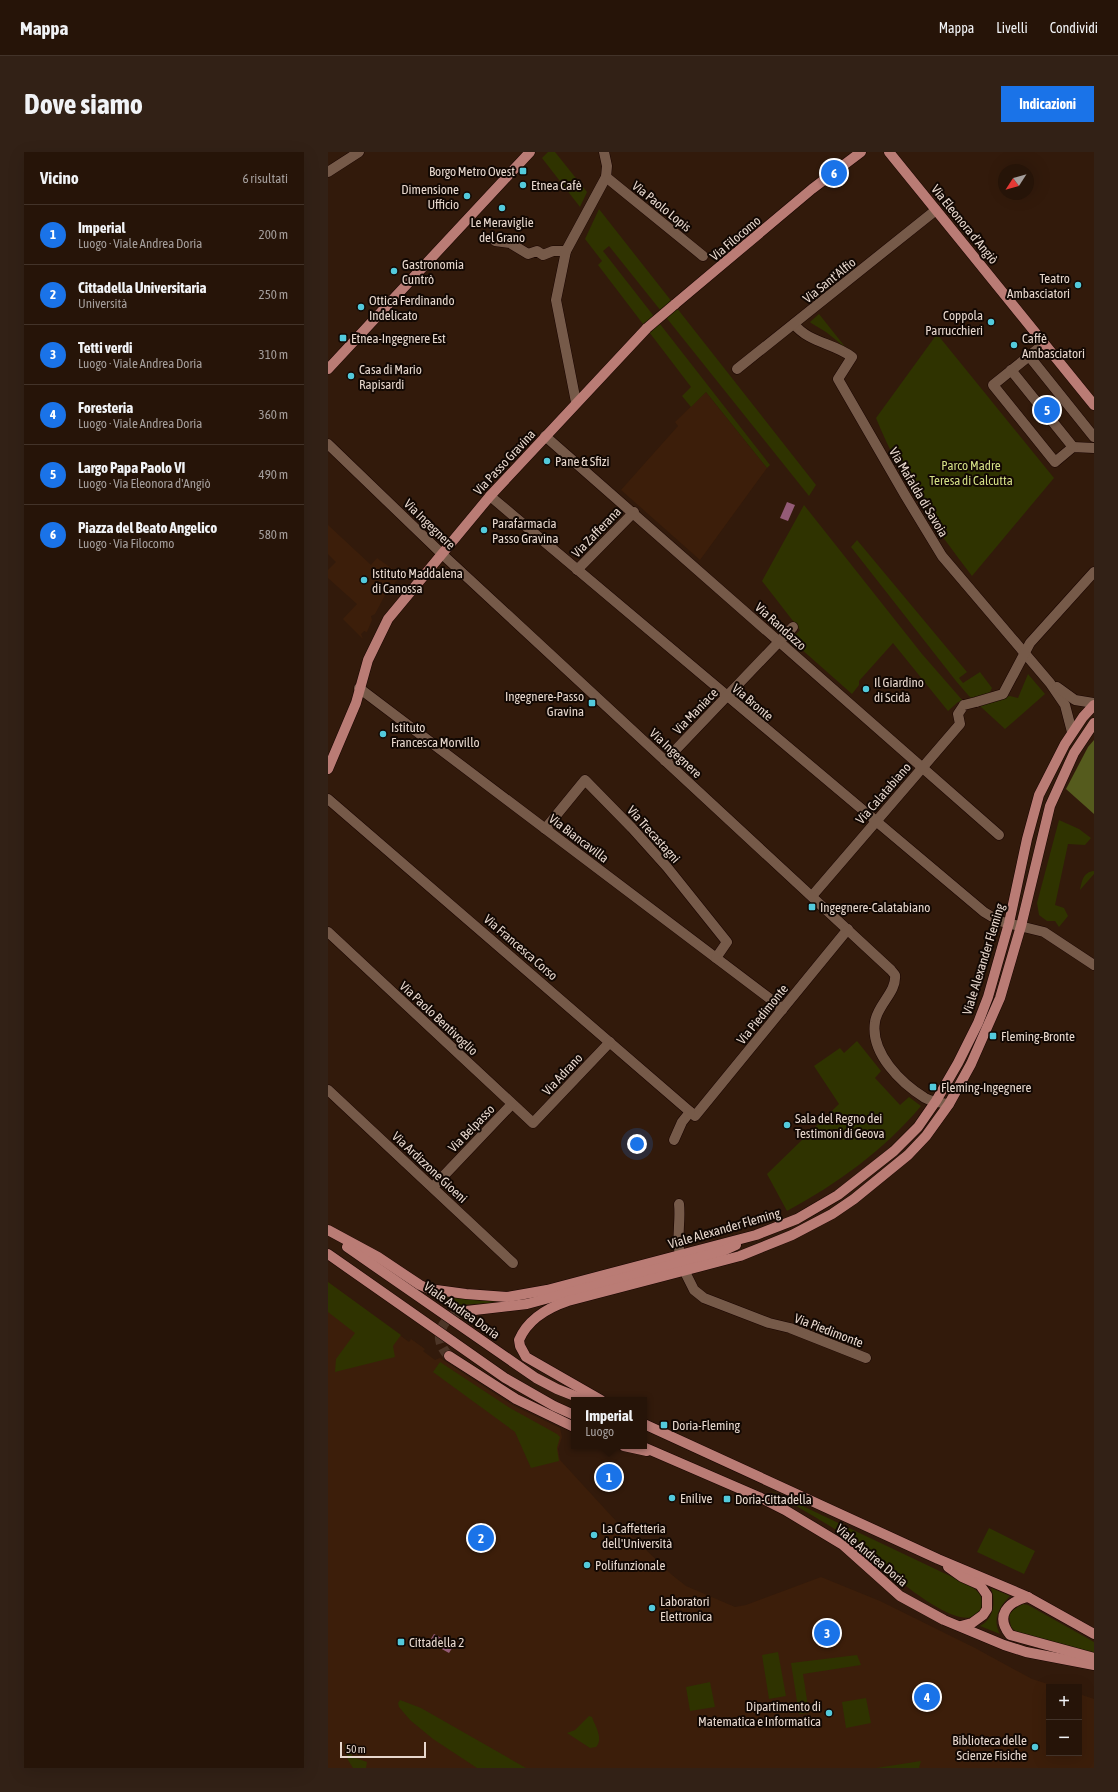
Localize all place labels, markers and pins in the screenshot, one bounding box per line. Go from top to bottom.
pin: 6 [821,158,847,188]
place label: Borgo Metro Ovest [429,164,515,179]
marker: Borgo Metro Ovest [518,166,528,176]
place label: Etnea Cafè [531,178,582,193]
marker: Etnea Cafè [518,180,528,190]
place label: Dimensione Ufficio [401,182,459,212]
marker: Dimensione Ufficio [462,191,472,201]
marker: Le Meraviglie del Grano [497,203,507,213]
place label: Le Meraviglie del Grano [470,215,534,245]
place label: Gastronomia Cuntrò [402,257,464,287]
marker: Gastronomia Cuntrò [389,266,399,276]
place label: Teatro Ambasciatori [1007,271,1070,301]
marker: Teatro Ambasciatori [1073,280,1083,290]
place label: Ottica Ferdinando Indelicato [369,293,455,323]
marker: Ottica Ferdinando Indelicato [356,302,366,312]
place label: Coppola Parrucchieri [925,308,983,338]
marker: Coppola Parrucchieri [986,317,996,327]
place label: Etnea-Ingegnere Est [351,331,446,346]
place label: Caffè Ambasciatori [1022,331,1085,361]
marker: Etnea-Ingegnere Est [338,333,348,343]
marker: Caffè Ambasciatori [1009,340,1019,350]
place label: Casa di Mario Rapisardi [359,362,422,392]
marker: Casa di Mario Rapisardi [346,371,356,381]
pin: 5 [1034,395,1060,425]
place label: Pane & Sfizi [555,454,609,469]
marker: Pane & Sfizi [542,456,552,466]
place label: Parafarmacia Passo Gravina [492,516,558,546]
marker: Parafarmacia Passo Gravina [479,525,489,535]
place label: Istituto Maddalena di Canossa [372,566,463,596]
marker: Istituto Maddalena di Canossa [359,575,369,585]
place label: Il Giardino di Scidà [874,675,924,705]
marker: Il Giardino di Scidà [861,684,871,694]
place label: Ingegnere-Passo Gravina [505,689,584,719]
marker: Ingegnere-Passo Gravina [587,698,597,708]
place label: Istituto Francesca Morvillo [391,720,480,750]
marker: Istituto Francesca Morvillo [378,729,388,739]
place label: Ingegnere-Calatabiano [820,900,930,915]
marker: Ingegnere-Calatabiano [807,902,817,912]
place label: Fleming-Bronte [1001,1029,1075,1044]
marker: Fleming-Bronte [988,1031,998,1041]
place label: Fleming-Ingegnere [941,1080,1031,1095]
marker: Fleming-Ingegnere [928,1082,938,1092]
place label: Sala del Regno dei Testimoni di Geova [795,1111,885,1141]
marker: Sala del Regno dei Testimoni di Geova [782,1120,792,1130]
place label: Doria-Fleming [672,1418,741,1433]
marker: Doria-Fleming [659,1420,669,1430]
pin: 1 [596,1462,622,1492]
place label: Enilive [680,1491,712,1506]
place label: Doria-Cittadella [735,1492,812,1507]
marker: Enilive [667,1493,677,1503]
marker: Doria-Cittadella [722,1494,732,1504]
place label: La Caffetteria dell'Università [602,1521,672,1551]
pin: 2 [468,1523,494,1553]
marker: La Caffetteria dell'Università [589,1530,599,1540]
place label: Polifunzionale [595,1558,665,1573]
marker: Polifunzionale [582,1560,592,1570]
place label: Laboratori Elettronica [660,1594,712,1624]
marker: Laboratori Elettronica [647,1603,657,1613]
pin: 3 [814,1618,840,1648]
place label: Cittadella 2 [409,1635,464,1650]
marker: Cittadella 2 [396,1637,406,1647]
pin: 4 [914,1682,940,1712]
place label: Dipartimento di Matematica e Informatica [698,1699,821,1729]
marker: Dipartimento di Matematica e Informatica [824,1708,834,1718]
place label: Biblioteca delle Scienze Fisiche [952,1733,1027,1763]
marker: Biblioteca delle Scienze Fisiche [1030,1742,1040,1752]

